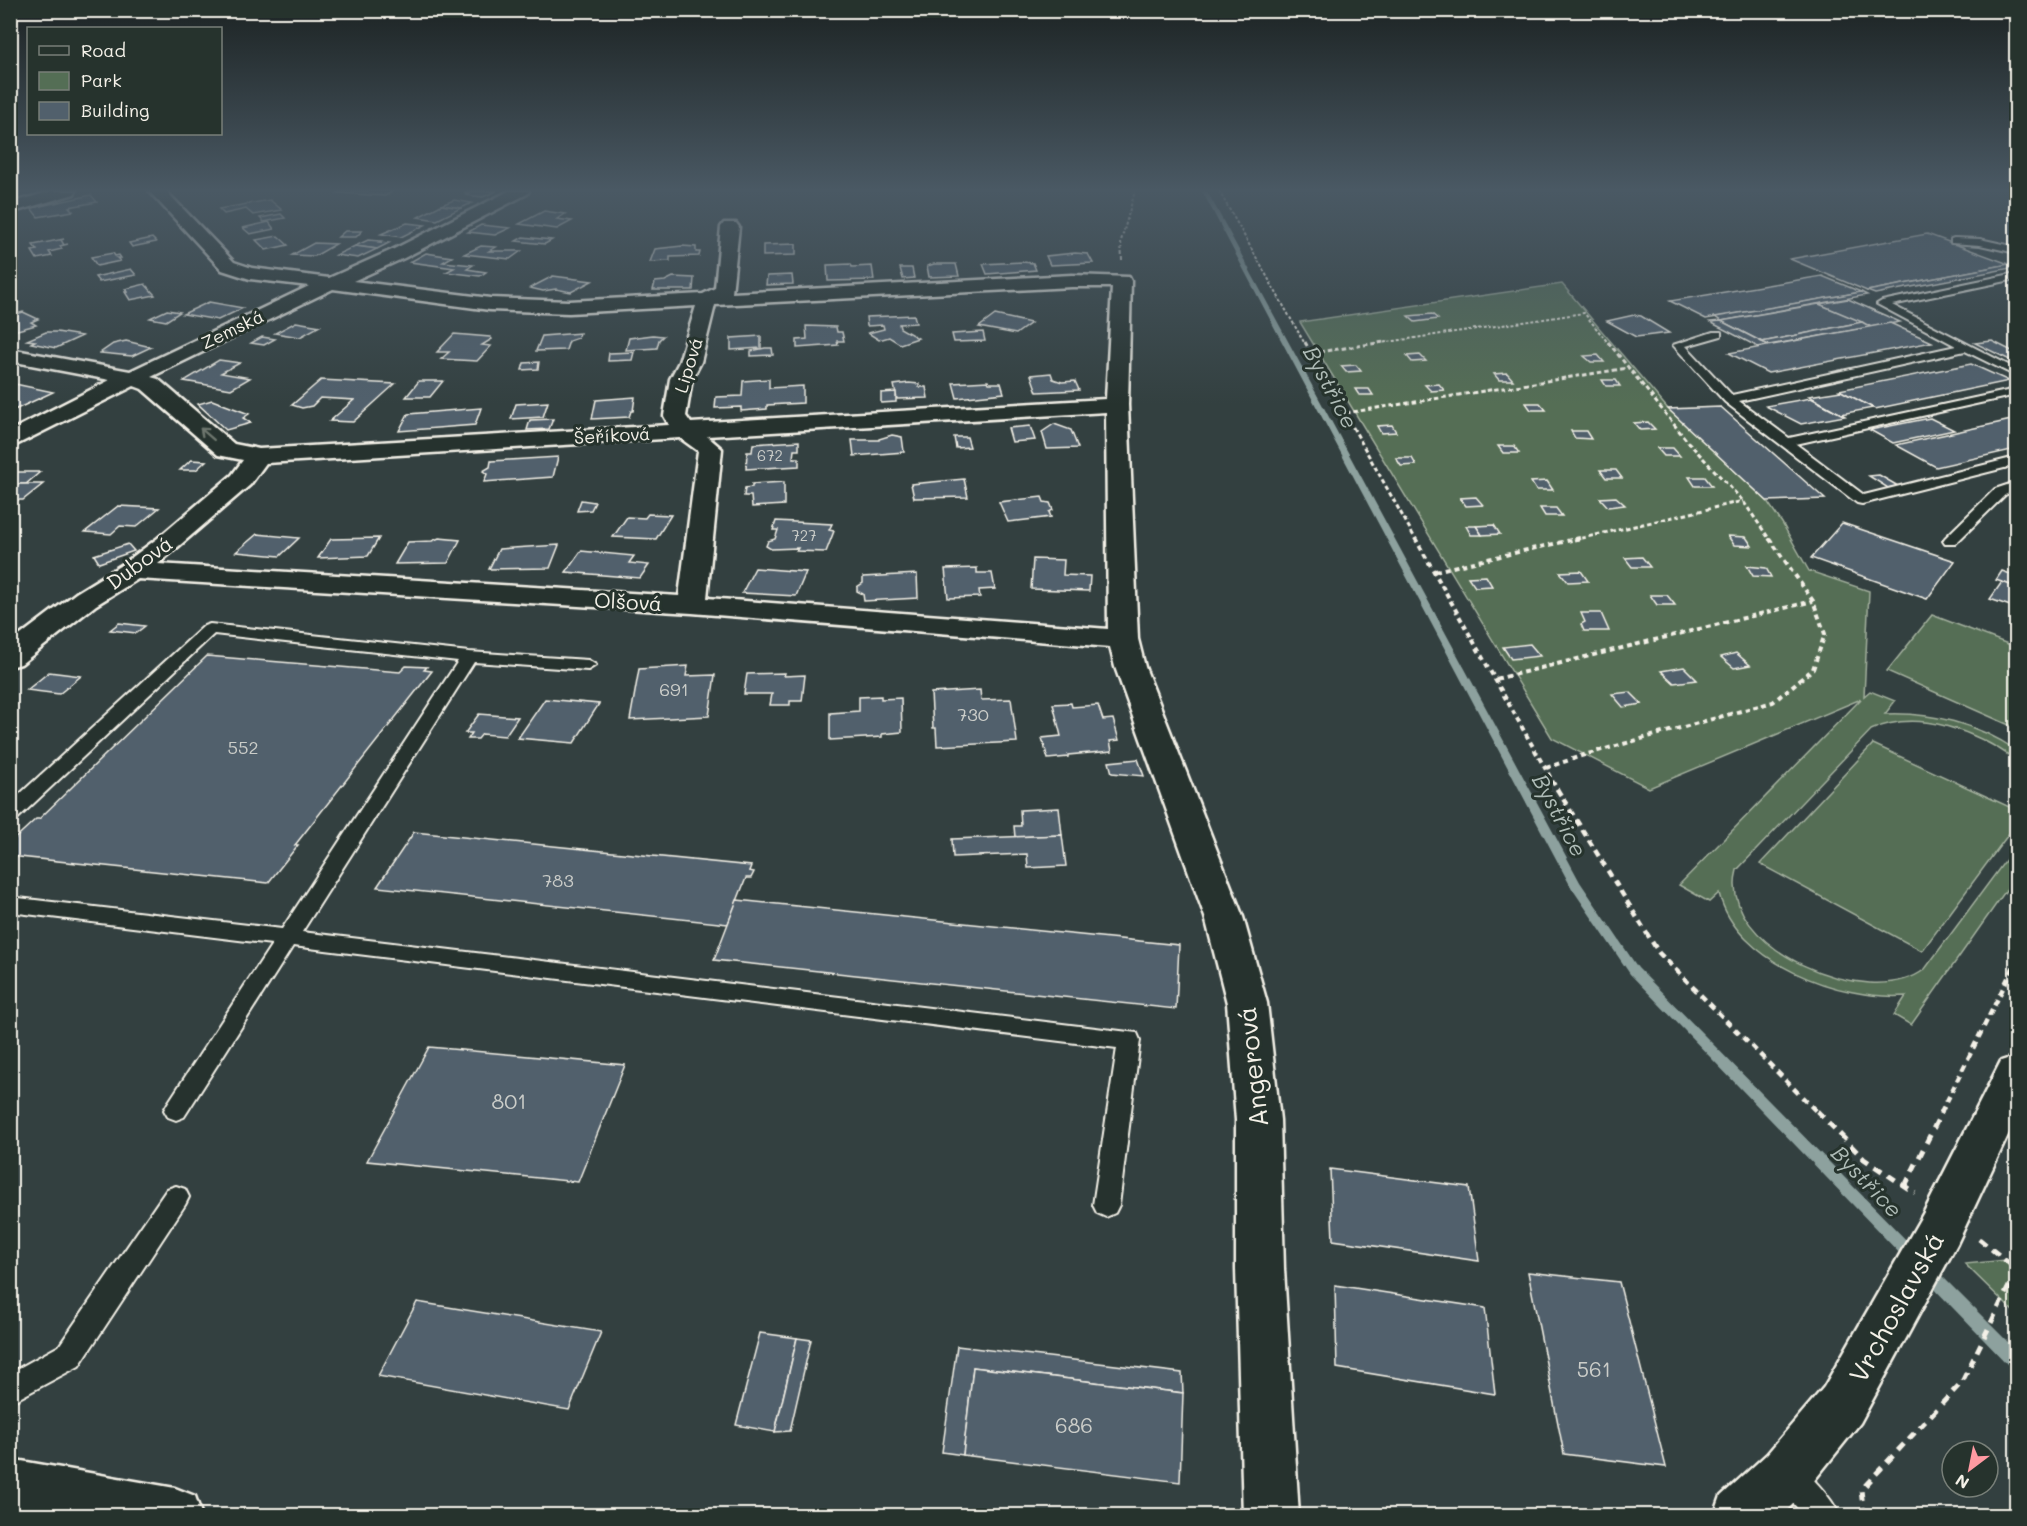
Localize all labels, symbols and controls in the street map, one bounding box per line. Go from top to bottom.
legend [27,27,222,135]
text: Road [81,38,126,62]
text: Park [81,68,122,92]
text: Building [81,98,149,122]
street label: Zemská [197,304,267,354]
street label: Lipová [668,334,708,396]
water label: Bystřice [1297,341,1365,433]
street label: Šeříková [573,421,651,449]
one-way arrow [200,427,215,441]
house number: 672 [757,445,783,465]
house number: 727 [791,525,817,545]
street label: Dubová [101,529,177,595]
street label: Olšová [593,586,663,616]
house number: 691 [659,677,689,701]
house number: 730 [957,702,989,726]
house number: 552 [227,735,259,759]
water label: Bystřice [1526,769,1594,861]
house number: 783 [542,868,574,892]
street label: Angerová [1229,1005,1275,1129]
house number: 801 [491,1087,527,1114]
water label: Bystřice [1825,1139,1909,1223]
street label: Vrchoslavská [1841,1226,1951,1388]
house number: 561 [1577,1355,1611,1382]
house number: 686 [1055,1411,1093,1438]
north arrow [1940,1439,2000,1499]
text: N [1951,1470,1973,1494]

